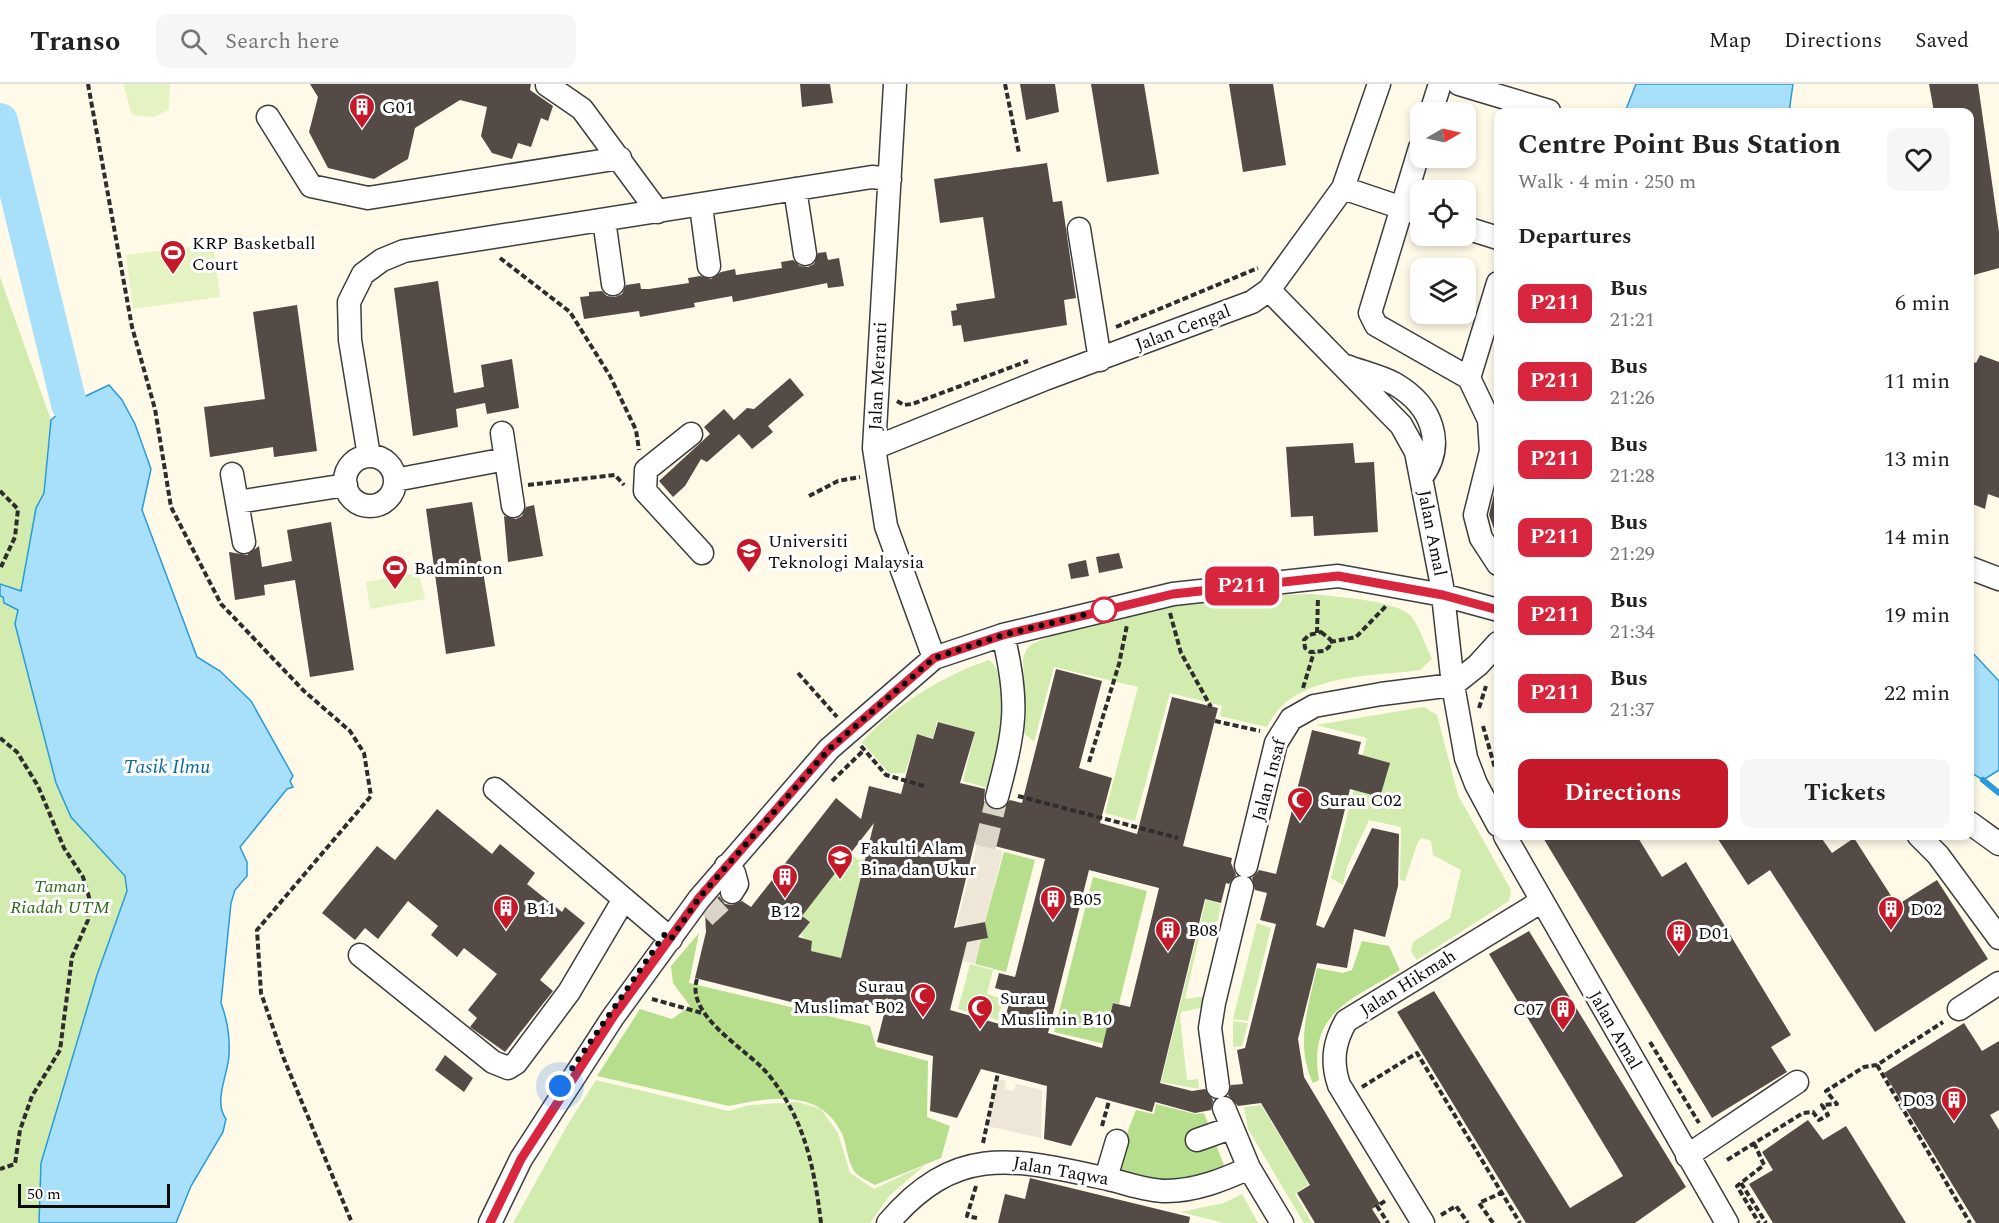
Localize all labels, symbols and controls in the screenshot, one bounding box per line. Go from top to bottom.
search box [156,14,576,68]
text: Transo [30,20,120,63]
icon: search [177,25,210,58]
text: Search here [225,25,339,58]
text: Map [1709,25,1751,57]
text: Directions [1784,25,1882,57]
text: Saved [1915,25,1969,57]
building icon: G01 [347,92,377,130]
place label: G01 [382,94,414,121]
north arrow [1410,102,1476,168]
map controls [1410,102,1476,324]
text: Centre Point Bus Station [1518,123,1841,166]
button: heart [1887,128,1950,191]
text: Walk · 4 min · 250 m [1518,167,1696,197]
button: locate [1410,180,1476,246]
text: Departures [1518,220,1632,253]
place label: KRP Basketball Court [192,230,315,278]
sports icon: KRP Basketball Court [158,238,188,276]
button: layers [1410,258,1476,324]
text: Bus [1610,272,1648,305]
text: P211 [1530,287,1580,319]
text: 6 min [1895,287,1950,320]
street label: Jalan Cengal [1131,297,1235,359]
text: 21:21 [1610,305,1655,335]
street label: Jalan Meranti [862,321,894,431]
text: Bus [1610,350,1648,383]
text: P211 [1530,365,1580,397]
text: 11 min [1884,365,1950,398]
text: 21:26 [1610,383,1655,413]
text: Bus [1610,428,1648,461]
text: P211 [1530,443,1580,475]
text: 13 min [1884,443,1950,476]
text: 21:28 [1610,461,1655,491]
street label: Jalan Amal [1410,488,1454,578]
text: Bus [1610,506,1648,539]
text: P211 [1530,521,1580,553]
text: 14 min [1884,521,1950,554]
place label: Universiti Teknologi Malaysia [768,528,924,576]
school or university icon: Universiti Teknologi Malaysia [734,536,764,574]
text: 21:29 [1610,539,1655,569]
sports icon: Badminton [380,553,410,591]
place label: Badminton [414,555,503,582]
line badge: P211 [1200,566,1284,606]
text: P211 [1217,570,1267,602]
text: Bus [1610,584,1648,617]
unlabelled marker [1091,597,1117,623]
text: P211 [1530,599,1580,631]
text: 19 min [1884,599,1950,632]
text: 21:34 [1610,617,1655,647]
text: Bus [1610,662,1648,695]
text: P211 [1530,677,1580,709]
text: 22 min [1884,677,1950,710]
text: 21:37 [1610,695,1655,725]
street label: Jalan Insaf [1245,734,1293,824]
water label: Tasik Ilmu [124,752,211,782]
button: Directions [1518,759,1728,828]
button: Tickets [1740,759,1950,828]
mosque icon: Surau C02 [1285,785,1315,823]
place label: Surau C02 [1320,787,1401,814]
place label: Fakulti Alam Bina dan Ukur [860,835,977,883]
school or university icon: Fakulti Alam Bina dan Ukur [825,843,855,881]
building icon: B12 [770,862,800,900]
park label: Taman Riadah UTM [10,873,110,921]
building icon: B05 [1038,884,1068,922]
place label: B05 [1072,886,1102,913]
building icon: B11 [491,893,521,931]
building icon: D02 [1876,894,1906,932]
place label: B11 [526,895,556,922]
place label: D02 [1910,896,1942,923]
place label: B12 [770,898,800,925]
building icon: B08 [1153,915,1183,953]
place label: B08 [1188,917,1218,944]
building icon: D01 [1664,918,1694,956]
place label: D01 [1698,920,1730,947]
street label: Jalan Hikmah [1355,943,1461,1023]
place label: Surau Muslimat B02 [793,973,904,1021]
mosque icon: Surau Muslimat B02 [908,981,938,1019]
place label: Surau Muslimin B10 [1000,985,1112,1033]
street label: Jalan Amal [1582,986,1648,1074]
mosque icon: Surau Muslimin B10 [965,993,995,1031]
building icon: C07 [1548,994,1578,1032]
place label: C07 [1513,996,1544,1023]
your location [545,1071,575,1101]
building icon: D03 [1939,1085,1969,1123]
place label: D03 [1902,1087,1934,1114]
street label: Jalan Taqwa [1011,1149,1111,1193]
scale bar [18,1181,170,1208]
text: 50 m [27,1182,61,1206]

